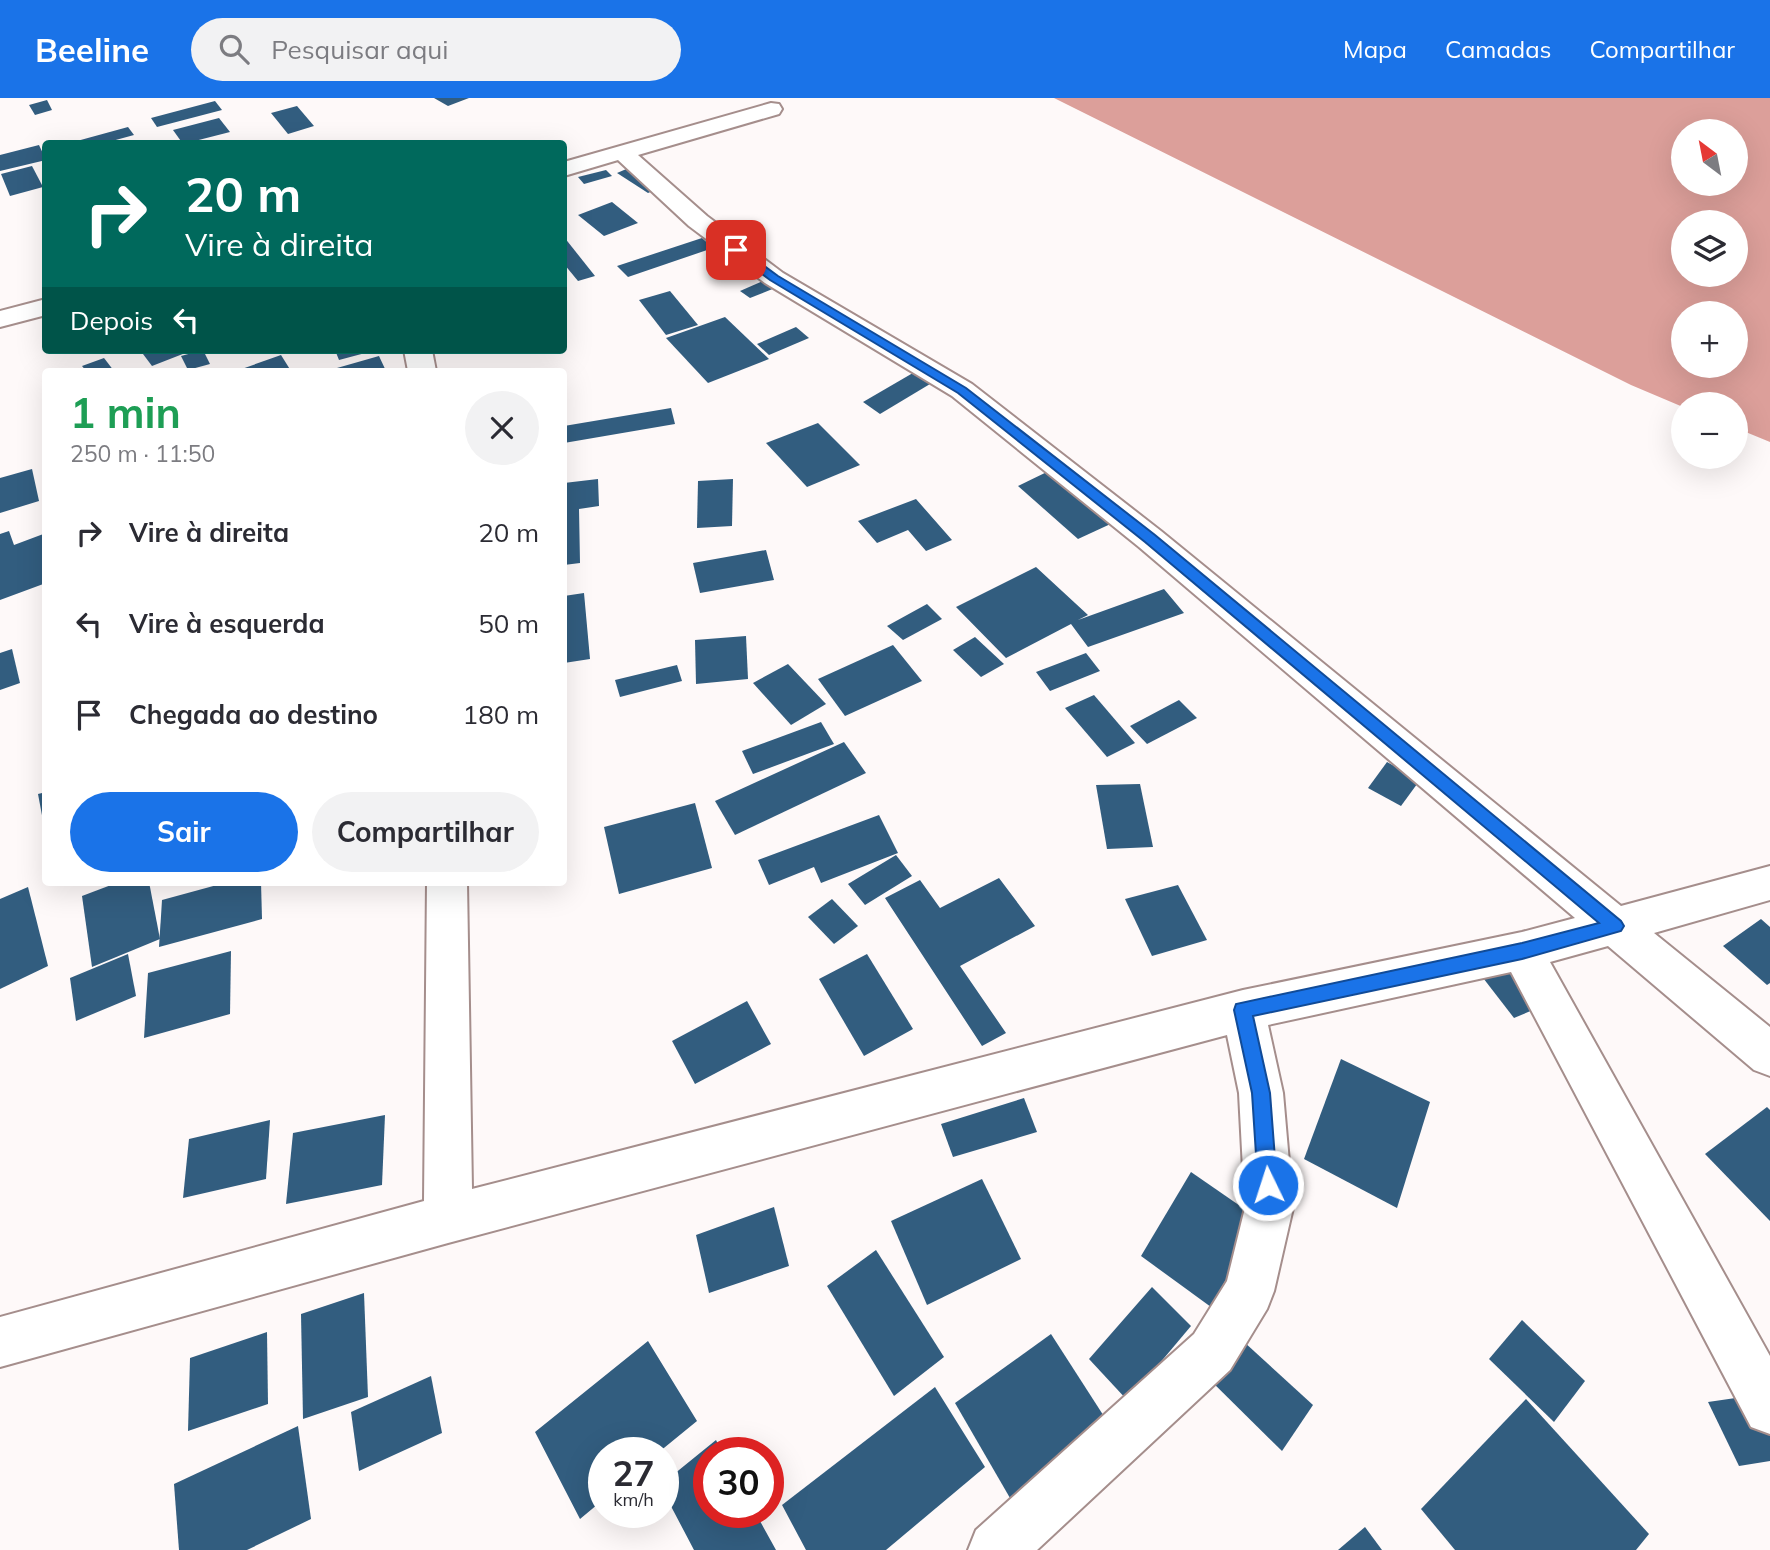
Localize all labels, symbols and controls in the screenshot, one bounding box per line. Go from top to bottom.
search box [191,18,681,81]
text: Beeline [35,29,149,70]
icon: search [215,30,253,68]
text: Pesquisar aqui [271,33,448,66]
text: Mapa [1343,34,1407,64]
text: Camadas [1445,34,1552,64]
text: Compartilhar [1590,34,1735,64]
north arrow [1671,119,1748,196]
map controls [1671,119,1748,469]
text: 20 m [185,163,301,224]
icon: right [70,168,161,259]
button: layers [1671,210,1748,287]
pin [706,220,766,280]
text: Vire à direita [185,224,373,264]
icon: arrive [717,231,755,269]
icon: left [167,301,205,339]
button: + [1671,301,1748,378]
text: Depois [70,304,153,337]
text: 1 min [70,386,181,439]
button: close [465,391,539,465]
button: − [1671,392,1748,469]
text: 250 m · 11:50 [70,439,215,468]
icon: right [70,514,108,552]
text: Vire à direita [129,516,289,549]
text: 20 m [478,516,539,549]
icon: left [70,605,108,643]
text: Vire à esquerda [129,607,325,640]
text: 50 m [478,607,539,640]
icon: arrive [70,696,108,734]
text: Chegada ao destino [129,698,378,731]
text: 180 m [463,698,539,731]
button: Sair [70,792,298,872]
button: Compartilhar [312,792,539,872]
position arrow [1231,1148,1305,1222]
speed limit sign: 30 [693,1437,784,1528]
text: 27 [612,1451,655,1495]
text: km/h [613,1488,654,1511]

